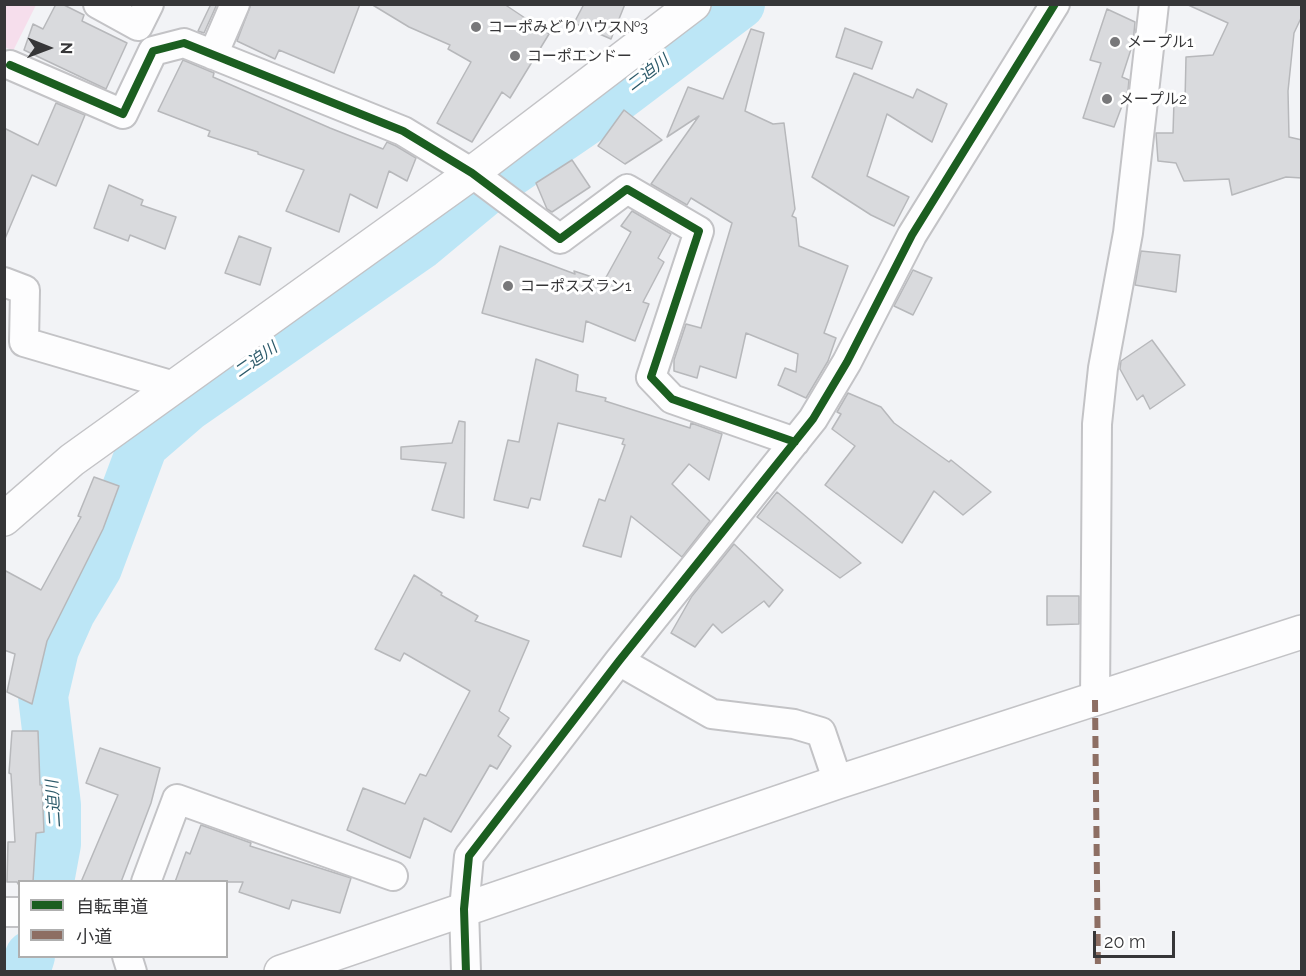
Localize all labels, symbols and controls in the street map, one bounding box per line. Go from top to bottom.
north arrow [18,18,78,78]
place label: コーポみどりハウス№3 [488,18,648,36]
marker: コーポみどりハウス№3 [469,20,483,34]
place label: メープル1 [1127,33,1193,51]
marker: メープル1 [1108,35,1122,49]
text: N [57,42,76,55]
place label: コーポエンドー [527,47,632,65]
marker: コーポエンドー [508,49,522,63]
water label: 二迫川 [623,51,673,95]
place label: メープル2 [1119,90,1187,108]
marker: メープル2 [1100,92,1114,106]
place label: コーポスズラン1 [520,277,631,295]
marker: コーポスズラン1 [501,279,515,293]
water label: 二迫川 [231,338,281,382]
water label: 二迫川 [43,779,65,829]
legend [18,880,228,958]
text: 自転車道 [76,896,148,917]
scale bar [1096,919,1178,957]
text: 小道 [76,926,112,947]
text: 20 m [1104,931,1146,952]

